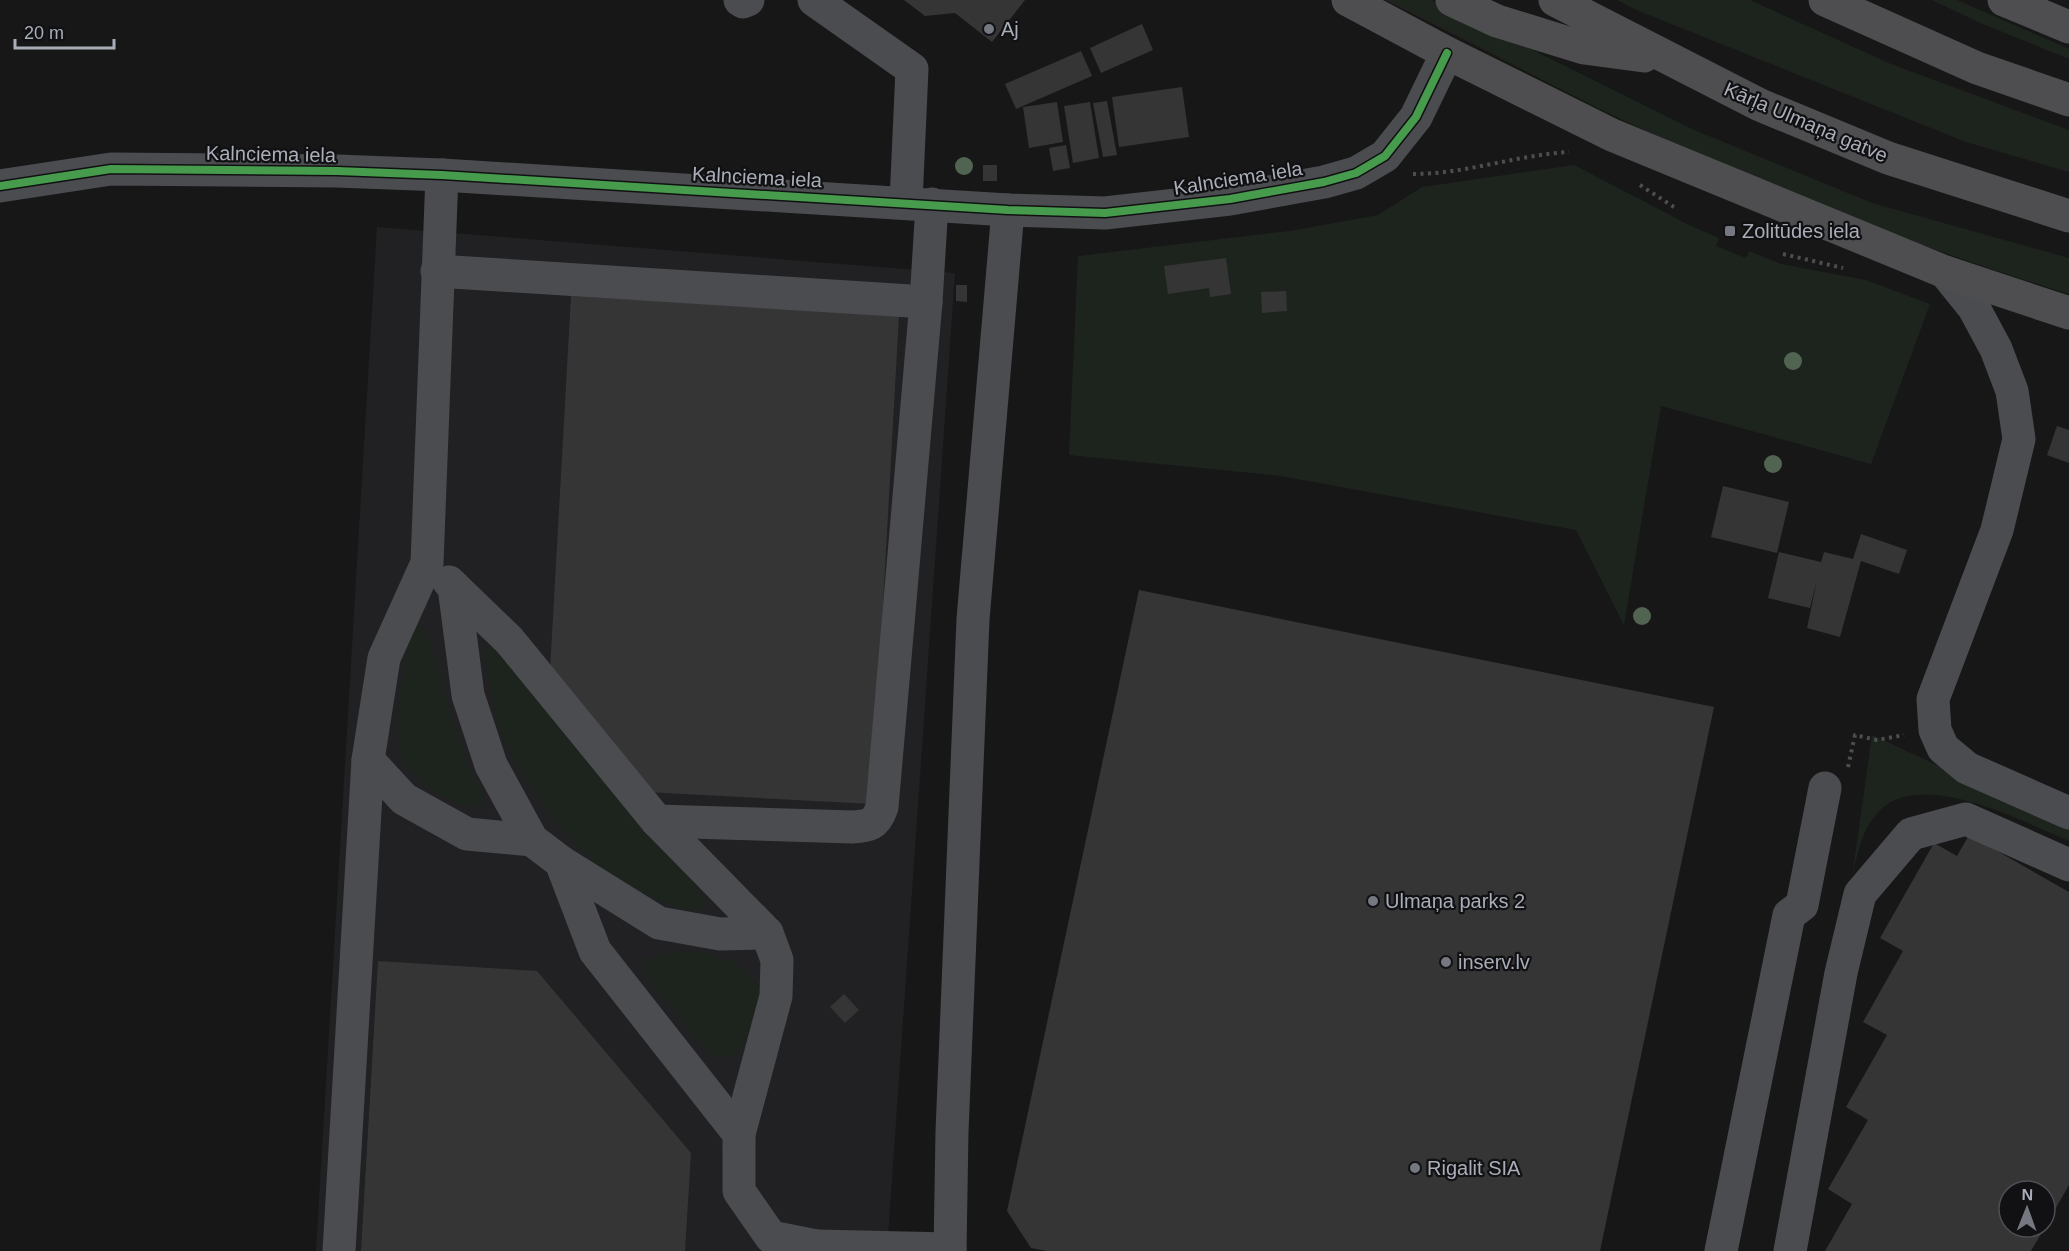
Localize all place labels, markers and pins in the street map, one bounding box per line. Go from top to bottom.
place label: Aj [1001,18,1019,40]
marker: Aj [982,22,996,36]
place label: Zolitūdes iela [1742,220,1861,242]
marker: Zolitūdes iela [1723,224,1737,238]
place label: Ulmaņa parks 2 [1385,890,1525,912]
marker: Ulmaņa parks 2 [1366,894,1380,908]
place label: inserv.lv [1458,951,1530,973]
marker: inserv.lv [1439,955,1453,969]
place label: Rigalit SIA [1427,1157,1521,1179]
marker: Rigalit SIA [1408,1161,1422,1175]

